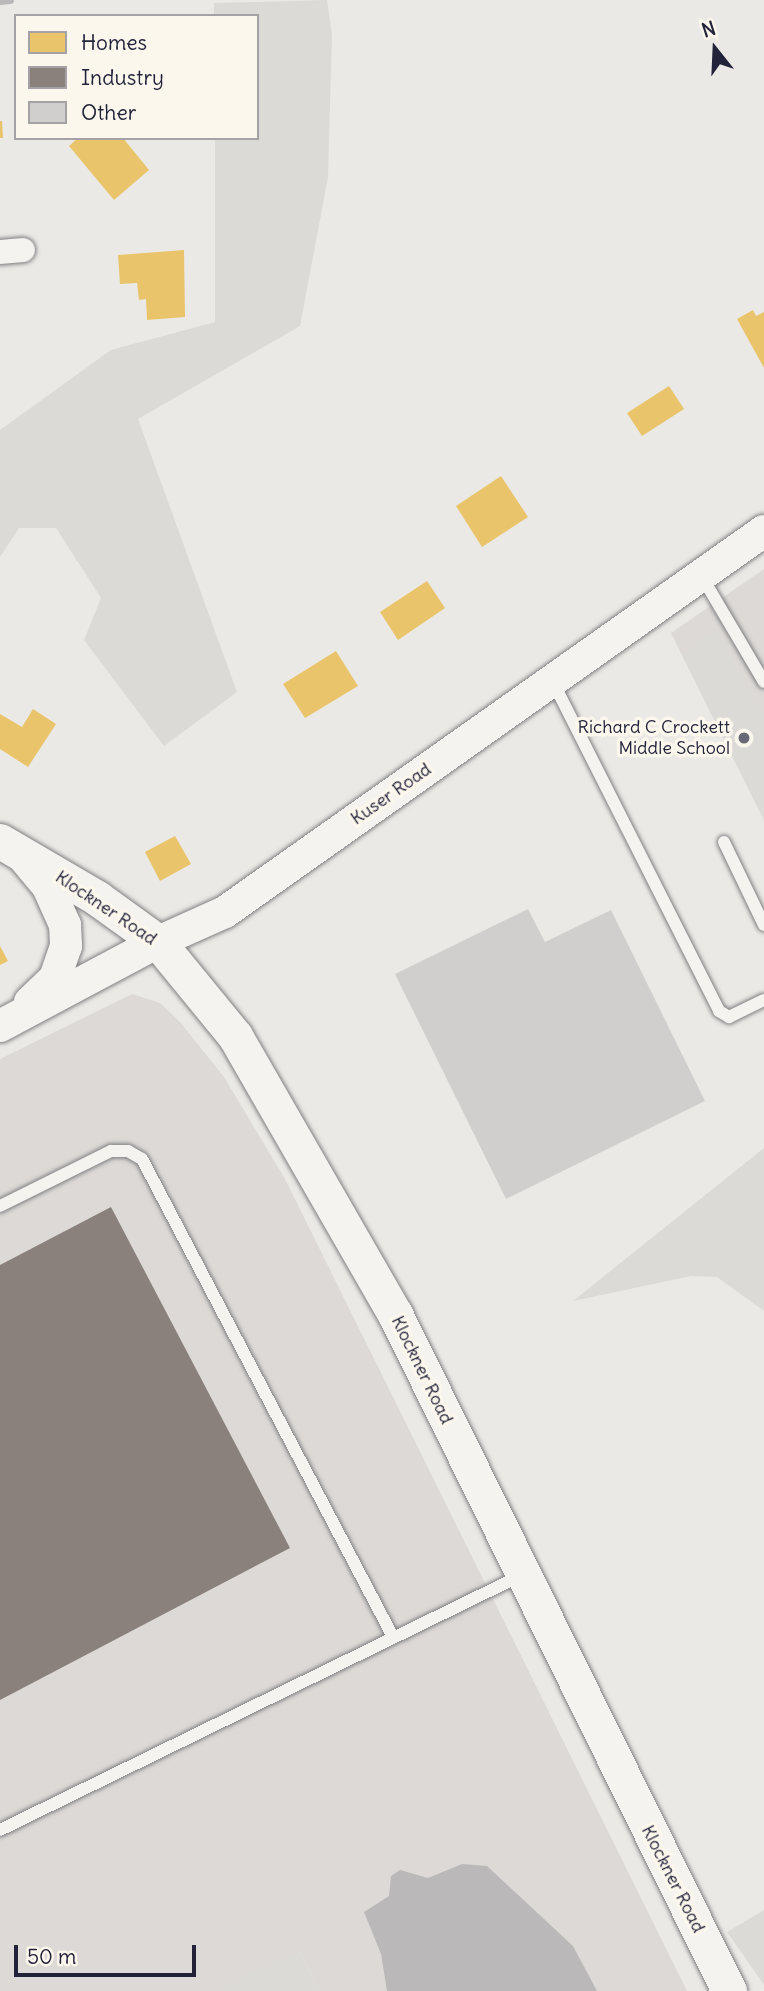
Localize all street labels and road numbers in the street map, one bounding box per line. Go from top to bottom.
street label: Kuser Road [347,758,435,830]
street label: Klockner Road [51,866,161,950]
street label: Klockner Road [387,1312,457,1428]
street label: Klockner Road [637,1822,709,1936]

